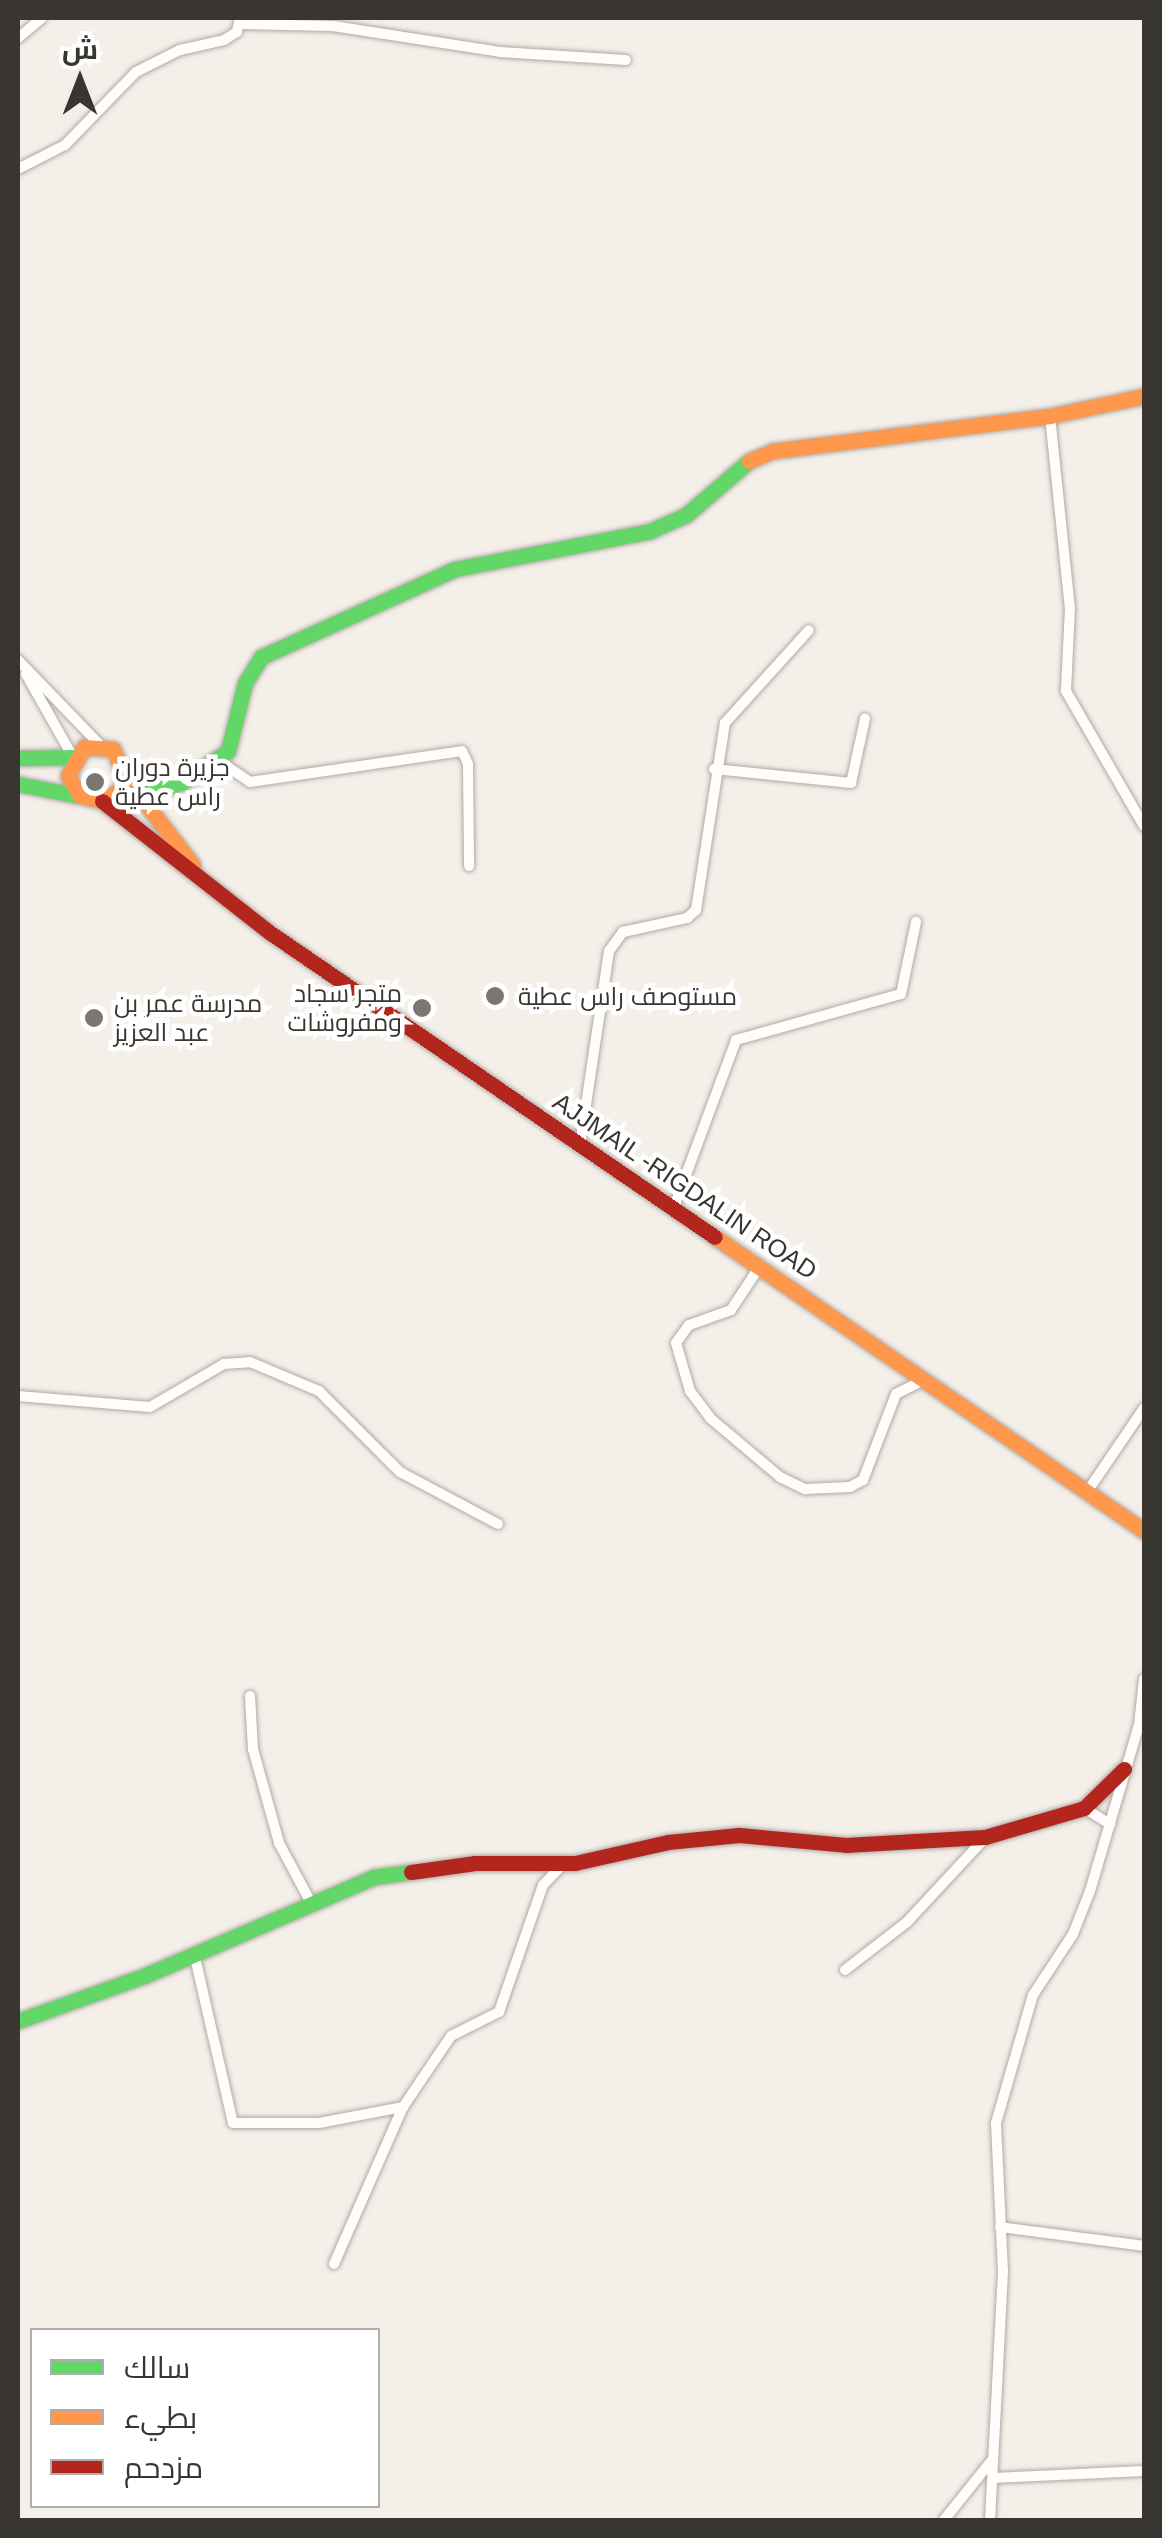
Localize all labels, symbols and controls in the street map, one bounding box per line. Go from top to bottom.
north arrow [30,30,130,130]
text: ش [62,34,98,65]
place label: جزيرة دوران راس عطية [115,753,230,812]
marker: جزيرة دوران راس عطية [84,771,106,793]
place label: متجر سجاد ومفروشات [287,979,402,1038]
place label: مستوصف راس عطية [518,981,737,1011]
marker: مستوصف راس عطية [482,983,508,1009]
place label: مدرسة عمر بن عبد العزيز [114,989,262,1048]
marker: متجر سجاد ومفروشات [411,997,433,1019]
marker: مدرسة عمر بن عبد العزيز [83,1007,105,1029]
street label: AJJMAIL -RIGDALIN ROAD [547,1086,823,1286]
legend [30,2328,380,2508]
text: سالك [124,2351,190,2384]
text: بطيء [124,2401,197,2434]
text: مزدحم [124,2451,203,2484]

